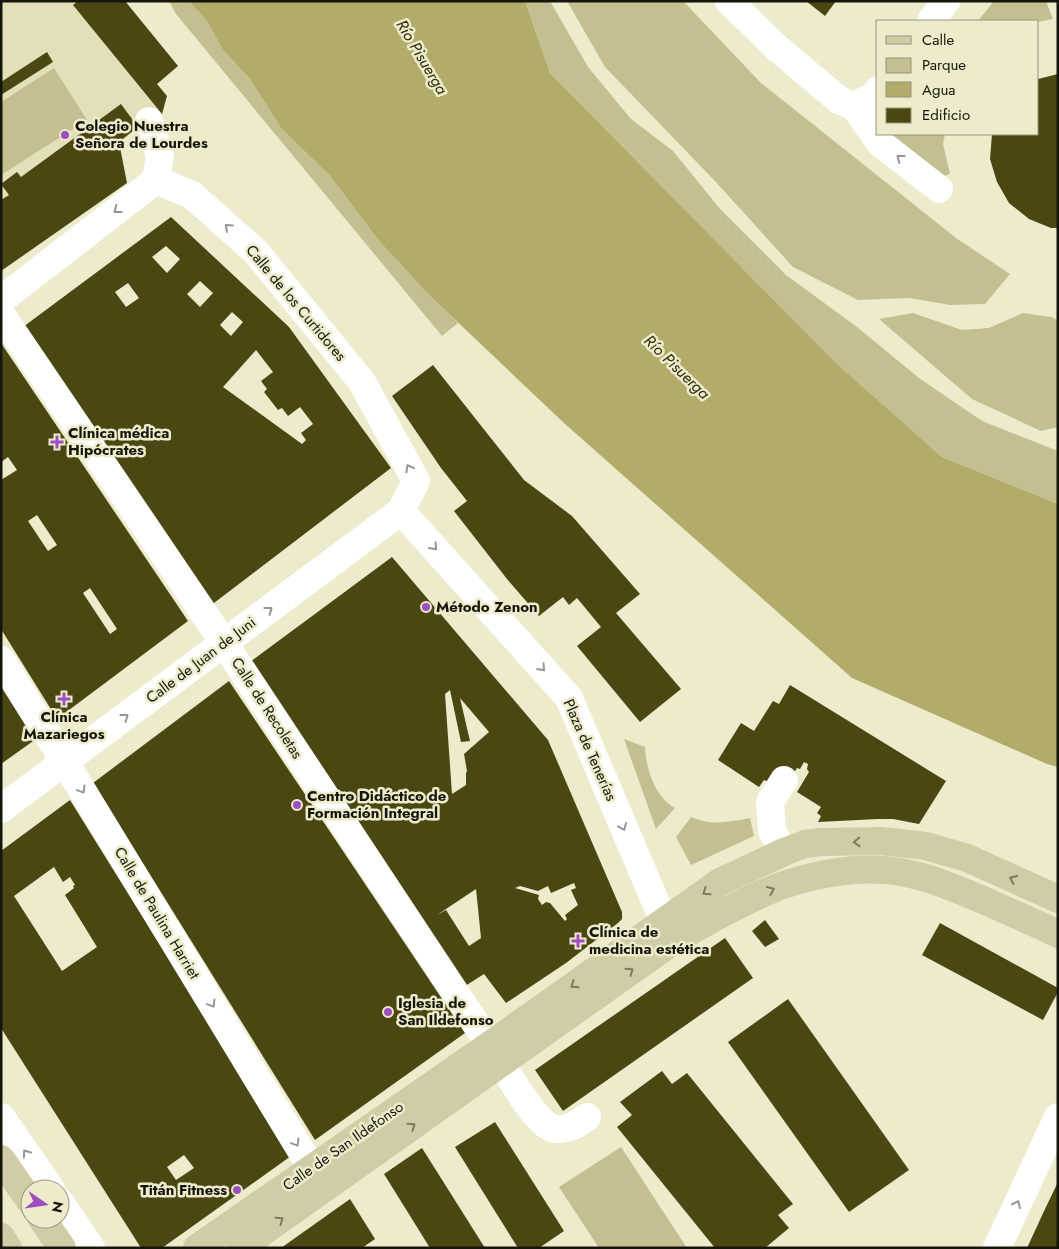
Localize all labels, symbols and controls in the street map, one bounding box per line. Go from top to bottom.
water label: Río Pisuerga [391,15,453,99]
legend [876,20,1039,135]
text: Calle [922,29,954,51]
text: Parque [922,54,966,76]
text: Agua [922,79,956,101]
text: Edificio [922,104,970,126]
place label: Colegio Nuestra Señora de Lourdes [75,115,208,154]
marker: Colegio Nuestra Señora de Lourdes [59,129,71,141]
one-way arrow [897,156,906,164]
one-way arrow [114,204,123,212]
one-way arrow [225,224,234,233]
street label: Calle de los Curtidores [241,240,351,366]
water label: Río Pisuerga [639,330,715,404]
place label: Clínica médica Hipócrates [68,422,169,461]
marker: Clínica médica Hipócrates [50,435,64,449]
one-way arrow [405,464,415,473]
one-way arrow [428,542,437,551]
place label: Método Zenon [436,596,538,618]
marker: Método Zenon [420,601,432,613]
one-way arrow [263,607,273,616]
street label: Calle de Juan de Juni [141,611,261,709]
street label: Calle de Recoletas [226,653,308,763]
one-way arrow [537,663,546,672]
marker: Clínica Mazariegos [57,692,71,706]
street label: Plaza de Tenerías [558,696,622,804]
place label: Clínica Mazariegos [23,706,105,745]
one-way arrow [119,715,128,723]
one-way arrow [76,785,86,794]
place label: Centro Didáctico de Formación Integral [307,785,447,824]
marker: Centro Didáctico de Formación Integral [291,799,303,811]
one-way arrow [617,822,628,831]
one-way arrow [853,837,861,847]
street label: Calle de Paulina Harriet [109,843,205,984]
one-way arrow [1009,875,1018,885]
one-way arrow [702,886,712,895]
one-way arrow [766,886,775,897]
place label: Clínica de medicina estética [589,921,709,960]
marker: Clínica de medicina estética [571,934,585,948]
one-way arrow [625,968,634,977]
one-way arrow [570,979,579,989]
place label: Iglesia de San Ildefonso [398,992,494,1031]
one-way arrow [205,999,215,1008]
marker: Iglesia de San Ildefonso [382,1006,394,1018]
street label: Calle de San Ildefonso [278,1096,408,1196]
one-way arrow [407,1123,416,1132]
one-way arrow [290,1138,300,1147]
one-way arrow [23,1149,32,1159]
north arrow [20,1179,70,1229]
place label: Titán Fitness [140,1179,227,1201]
marker: Titán Fitness [231,1184,243,1196]
text: N [47,1199,69,1215]
one-way arrow [1011,1200,1022,1209]
one-way arrow [274,1217,284,1226]

